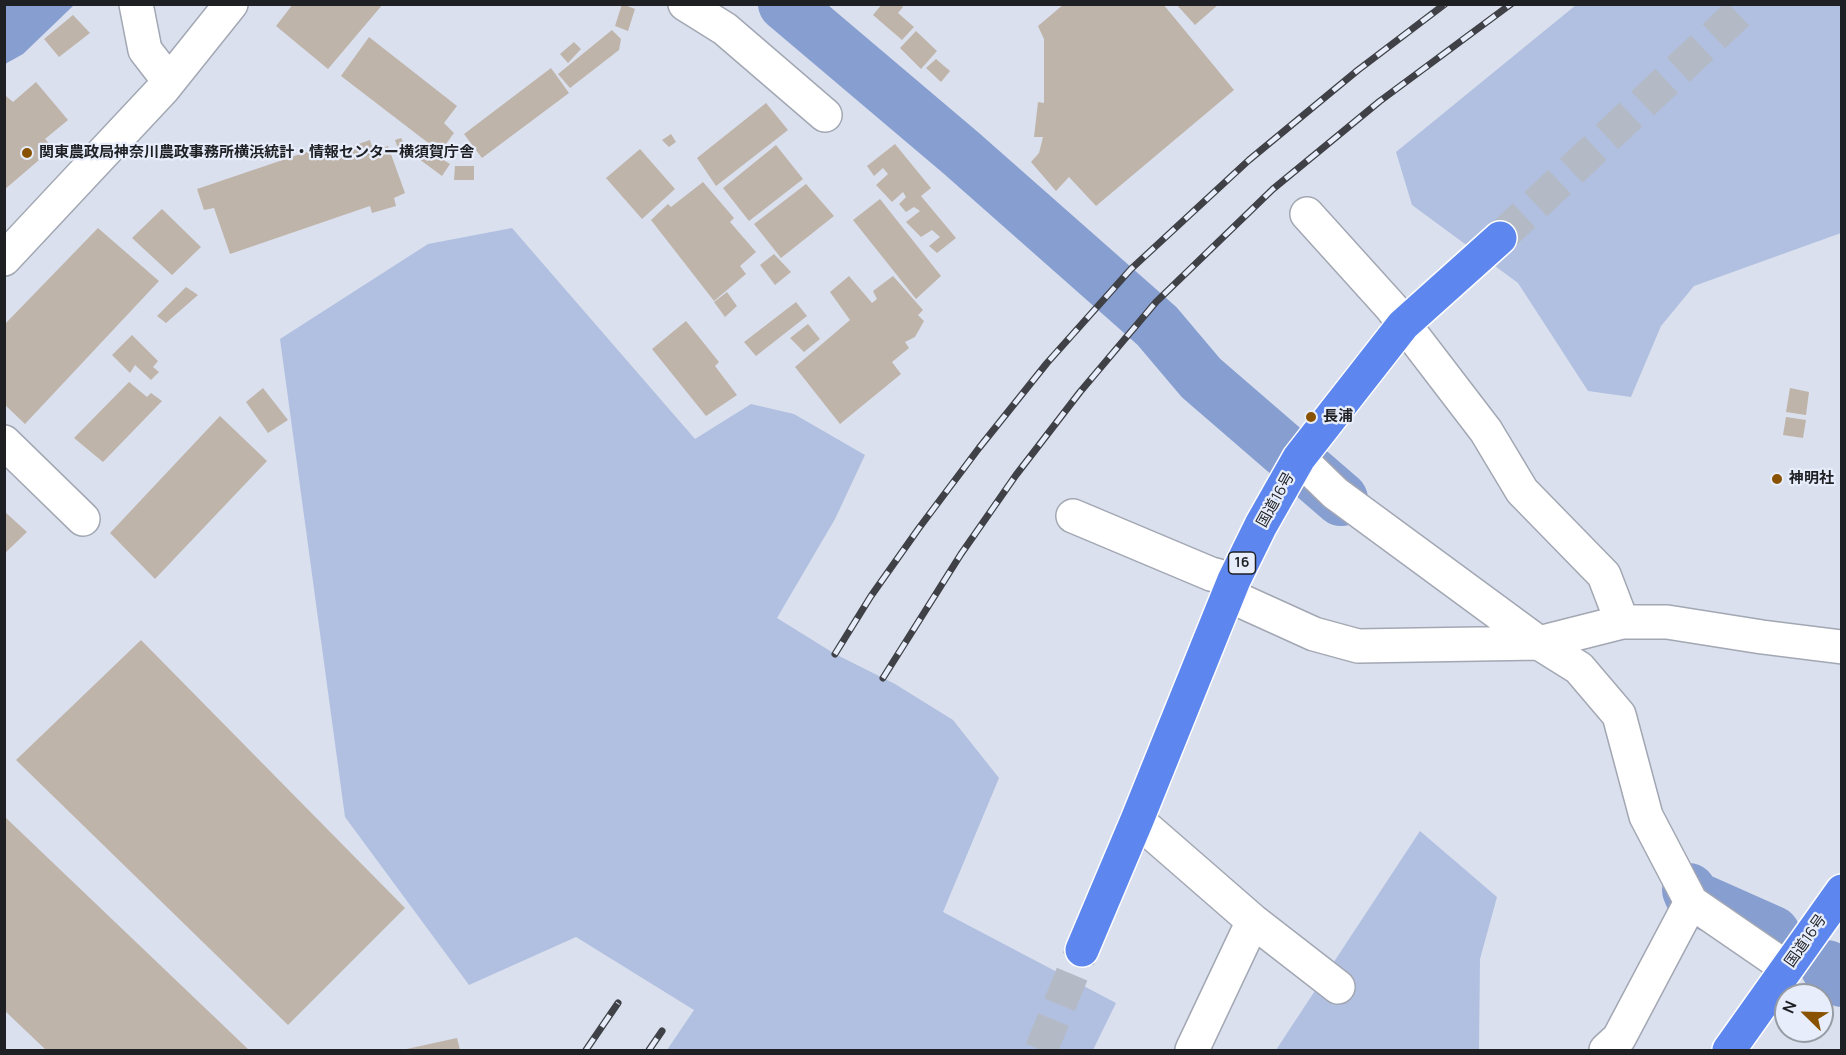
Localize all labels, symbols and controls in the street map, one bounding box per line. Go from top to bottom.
place label: 関東農政局神奈川農政事務所横浜統計・情報センター横須賀庁舎 [39,144,474,162]
marker: 関東農政局神奈川農政事務所横浜統計・情報センター横須賀庁舎 [20,146,34,160]
place label: 長浦 [1323,408,1353,426]
marker: 長浦 [1304,410,1318,424]
street label: 国道16号 [1254,469,1298,531]
place label: 神明社 [1789,470,1834,488]
marker: 神明社 [1770,472,1784,486]
road number: 16 [1228,552,1256,574]
street label: 国道16号 [1781,911,1831,971]
north arrow [1774,983,1834,1043]
text: N [1777,997,1802,1016]

